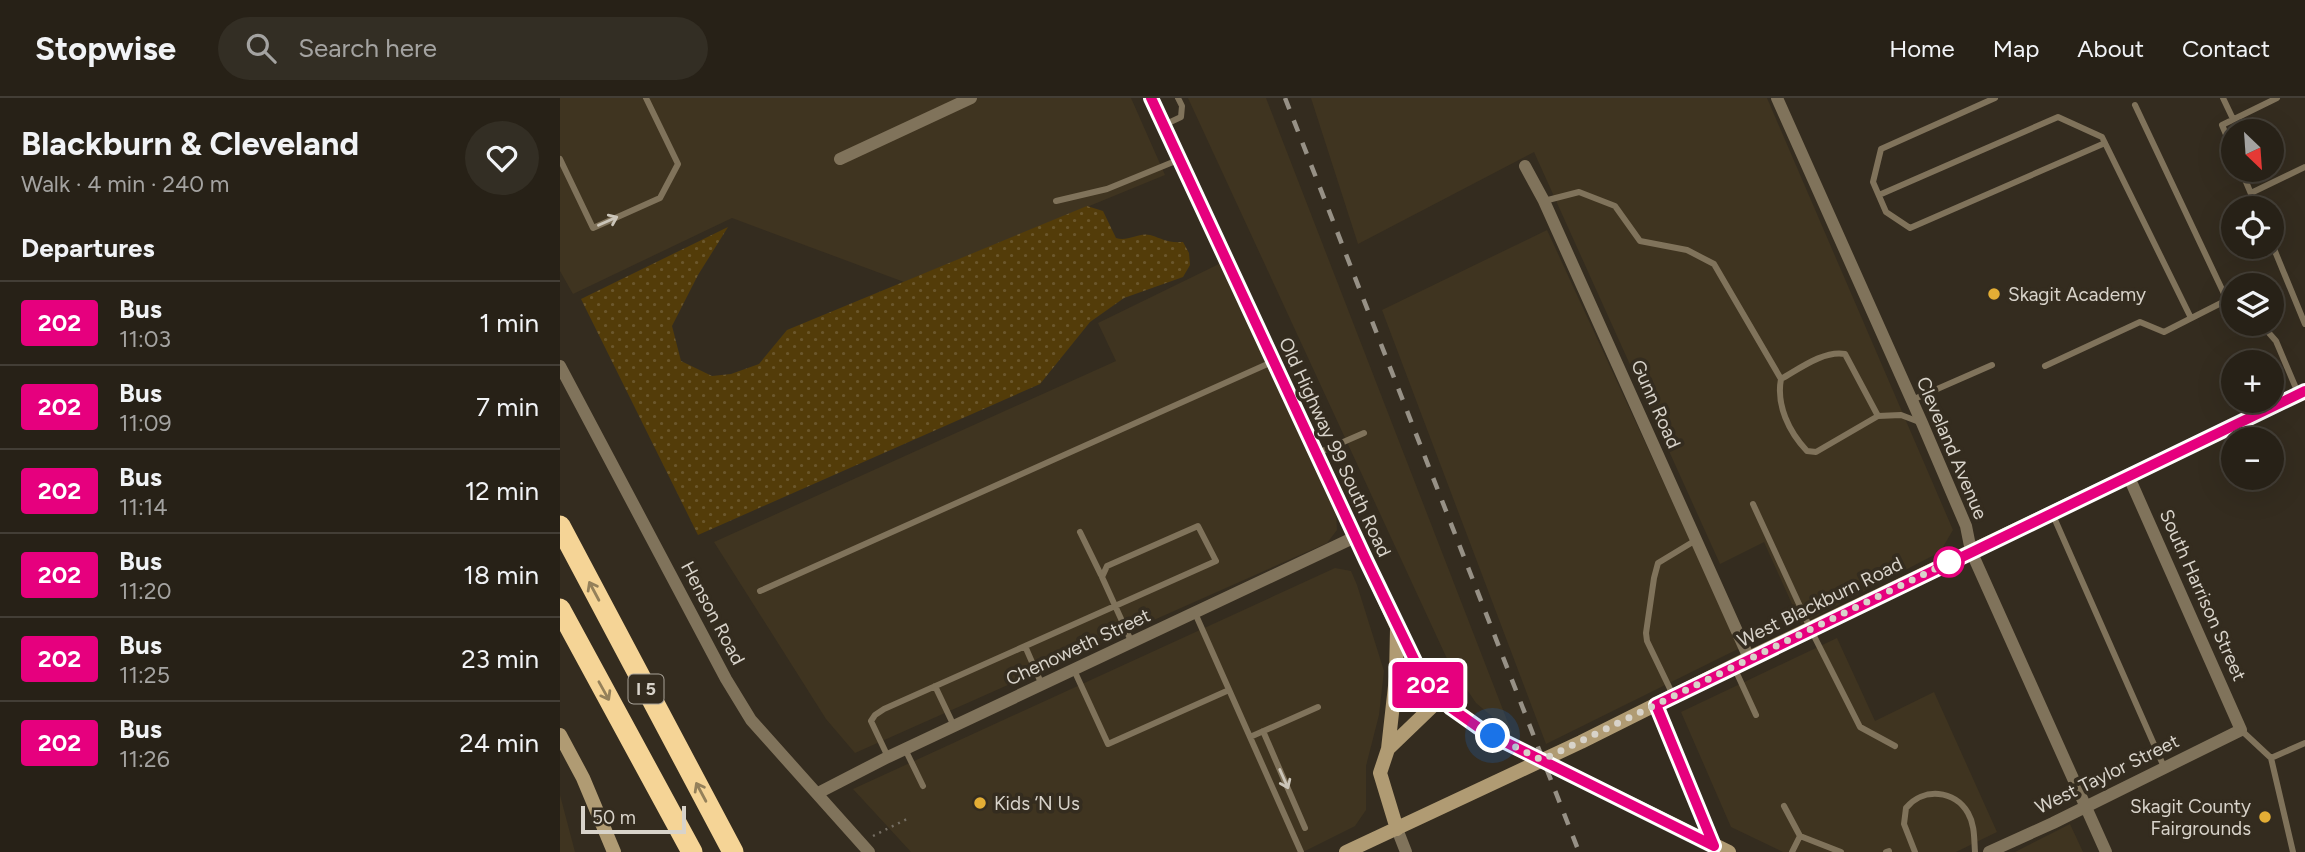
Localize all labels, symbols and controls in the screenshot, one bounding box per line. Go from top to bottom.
search box [218,17,708,80]
text: Stopwise [35,29,176,68]
icon: search [242,29,280,67]
text: Search here [298,32,437,64]
text: Home [1889,34,1955,63]
text: Map [1993,34,2039,63]
text: About [2077,34,2144,63]
text: Contact [2182,34,2270,63]
north arrow [2221,119,2284,182]
map controls [2221,119,2284,490]
button: heart [465,121,539,195]
text: Blackburn & Cleveland [21,124,359,163]
text: Walk · 4 min · 240 m [21,170,229,198]
button: locate [2221,196,2284,259]
one-way arrow [597,214,618,227]
text: Departures [21,232,155,264]
button: layers [2221,273,2284,336]
place label: Skagit Academy [2008,283,2146,306]
marker: Skagit Academy [1986,286,2002,302]
text: Bus [119,293,162,325]
text: 1 min [479,307,539,339]
text: 202 [38,308,81,337]
text: 11:03 [119,325,171,353]
street label: Old Highway 99 South Road [1274,334,1396,560]
button: + [2221,350,2284,413]
street label: Gunn Road [1626,356,1686,452]
street label: Cleveland Avenue [1912,373,1992,523]
text: Bus [119,377,162,409]
text: 7 min [476,391,539,423]
text: 202 [38,392,81,421]
text: 11:09 [119,409,172,437]
button: − [2221,427,2284,490]
text: Bus [119,461,162,493]
text: 12 min [465,475,539,507]
text: 202 [38,476,81,505]
text: 11:14 [119,493,168,521]
street label: South Harrison Street [2155,506,2251,684]
text: Bus [119,545,162,577]
unlabelled marker [1934,547,1964,577]
street label: West Blackburn Road [1734,552,1906,652]
street label: Henson Road [676,557,750,669]
text: 18 min [463,559,539,591]
text: 202 [38,560,81,589]
text: 11:20 [119,577,171,605]
one-way arrow [587,581,600,602]
street label: Chenoweth Street [1002,603,1154,691]
text: Bus [119,629,162,661]
text: 23 min [461,643,539,675]
text: 202 [38,644,81,673]
text: 11:25 [119,661,170,689]
line badge: 202 [1388,662,1468,708]
text: 202 [1406,670,1450,699]
road number: I 5 [628,674,664,704]
one-way arrow [598,680,612,700]
text: Bus [119,713,162,745]
your location [1475,718,1510,753]
text: 24 min [459,727,539,759]
text: 202 [38,728,81,757]
street label: West Taylor Street [2031,729,2183,819]
text: 11:26 [119,745,170,773]
one-way arrow [1278,768,1291,789]
one-way arrow [693,782,707,803]
place label: Kids ‘N Us [994,792,1080,815]
marker: Kids ‘N Us [972,795,988,811]
place label: Skagit County Fairgrounds [2130,795,2251,840]
scale bar [581,803,686,835]
text: 50 m [592,806,636,829]
marker: Skagit County Fairgrounds [2257,809,2273,825]

